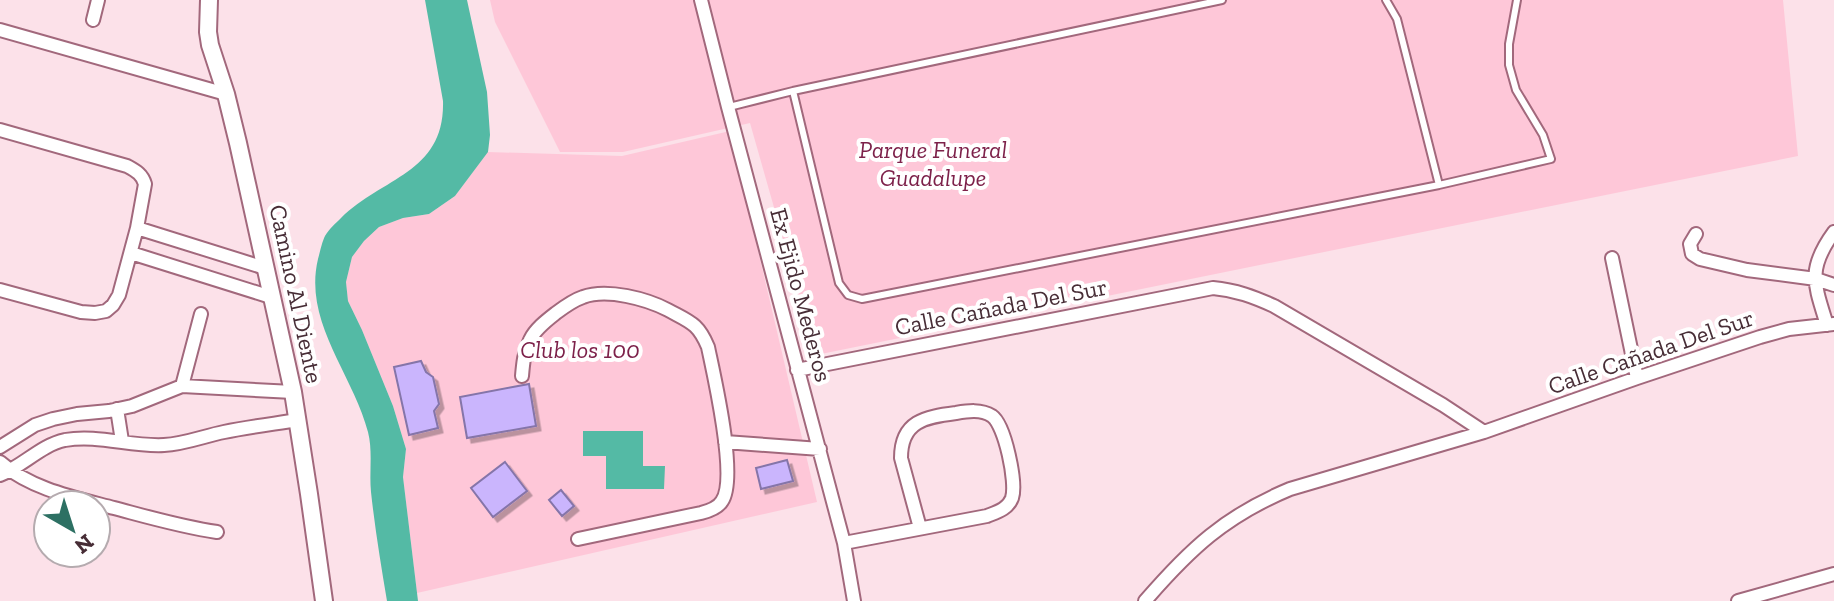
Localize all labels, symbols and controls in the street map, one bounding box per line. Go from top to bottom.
park label: Parque Funeral Guadalupe [859,135,1007,192]
street label: Camino Al Diente [263,202,330,386]
street label: Ex Ejido Mederos [764,205,839,385]
street label: Calle Cañada Del Sur [892,272,1110,341]
street label: Calle Cañada Del Sur [1544,303,1757,400]
park label: Club los 100 [520,335,640,364]
north arrow [32,489,112,569]
text: N [69,528,99,560]

